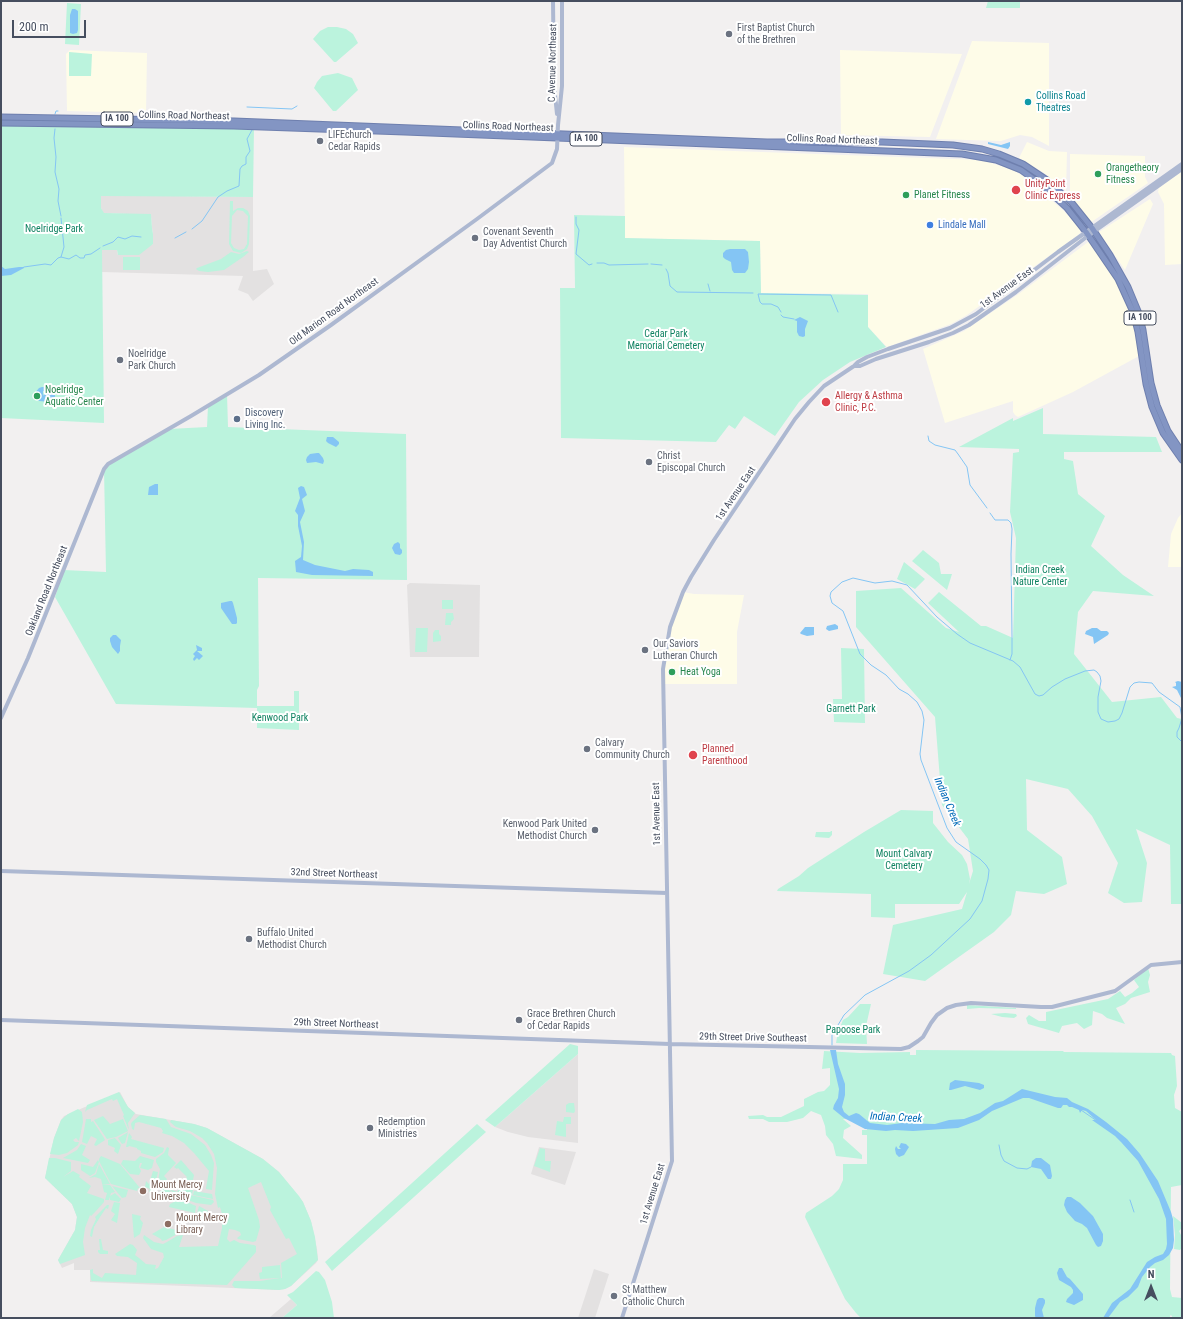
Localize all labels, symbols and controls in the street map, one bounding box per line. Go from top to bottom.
scale bar [14,12,88,38]
text: 200 m [19,20,49,34]
place label: First Baptist Church of the Brethren [737,22,815,46]
street label: C Avenue Northeast [546,24,560,102]
marker: First Baptist Church of the Brethren [724,29,734,39]
place label: Collins Road Theatres [1036,90,1085,114]
marker: Collins Road Theatres [1023,97,1033,107]
street label: Collins Road Northeast [138,109,230,123]
road number: IA 100 [101,112,133,126]
street label: Collins Road Northeast [462,119,554,135]
place label: LIFEchurch Cedar Rapids [328,129,380,152]
road number: IA 100 [570,132,602,146]
street label: Collins Road Northeast [786,132,878,148]
marker: LIFEchurch Cedar Rapids [315,136,325,146]
place label: Orangetheory Fitness [1106,162,1159,186]
marker: Orangetheory Fitness [1093,169,1103,179]
place label: UnityPoint Clinic Express [1025,178,1080,202]
marker: UnityPoint Clinic Express [1010,184,1022,196]
place label: Planet Fitness [914,189,970,201]
marker: Planet Fitness [901,190,911,200]
place label: Lindale Mall [938,219,986,231]
marker: Lindale Mall [925,220,935,230]
park label: Noelridge Park [25,223,83,235]
place label: Covenant Seventh Day Adventist Church [483,226,567,250]
marker: Covenant Seventh Day Adventist Church [470,233,480,243]
street label: 1st Avenue East [978,265,1036,311]
street label: Old Marion Road Northeast [287,276,381,348]
road number: IA 100 [1124,311,1156,325]
park label: Cedar Park Memorial Cemetery [627,328,705,352]
place label: Noelridge Park Church [128,348,176,372]
marker: Noelridge Park Church [115,355,125,365]
place label: Noelridge Aquatic Center [45,384,103,408]
place label: Allergy & Asthma Clinic, P.C. [835,390,903,414]
marker: Noelridge Aquatic Center [32,391,42,401]
marker: Allergy & Asthma Clinic, P.C. [820,396,832,408]
place label: Discovery Living Inc. [245,407,285,430]
marker: Discovery Living Inc. [232,414,242,424]
place label: Christ Episcopal Church [657,450,725,474]
marker: Christ Episcopal Church [644,457,654,467]
street label: 1st Avenue East [713,464,759,524]
street label: Oakland Road Northeast [23,544,71,638]
park label: Indian Creek Nature Center [1013,564,1067,588]
place label: Our Saviors Lutheran Church [653,638,717,662]
marker: Our Saviors Lutheran Church [640,645,650,655]
place label: Heat Yoga [680,666,721,678]
marker: Heat Yoga [667,667,677,677]
park label: Garnett Park [826,703,876,715]
park label: Kenwood Park [252,712,308,724]
place label: Calvary Community Church [595,737,670,760]
place label: Planned Parenthood [702,743,748,766]
marker: Calvary Community Church [582,744,592,754]
marker: Planned Parenthood [687,749,699,761]
water label: Indian Creek [931,775,963,829]
street label: 1st Avenue East [650,782,664,846]
place label: Kenwood Park United Methodist Church [503,818,587,842]
marker: Kenwood Park United Methodist Church [590,825,600,835]
park label: Mount Calvary Cemetery [876,848,932,872]
street label: 32nd Street Northeast [290,866,378,882]
place label: Buffalo United Methodist Church [257,927,327,950]
marker: Buffalo United Methodist Church [244,934,254,944]
place label: Grace Brethren Church of Cedar Rapids [527,1008,616,1032]
marker: Grace Brethren Church of Cedar Rapids [514,1015,524,1025]
street label: 29th Street Northeast [293,1017,379,1031]
park label: Papoose Park [826,1024,880,1036]
street label: 29th Street Drive Southeast [699,1031,807,1045]
water label: Indian Creek [870,1110,922,1126]
place label: Redemption Ministries [378,1116,425,1140]
marker: Redemption Ministries [365,1123,375,1133]
street label: 1st Avenue East [638,1162,668,1226]
place label: Mount Mercy University [151,1179,202,1202]
marker: Mount Mercy University [138,1186,148,1196]
place label: Mount Mercy Library [176,1212,227,1236]
marker: Mount Mercy Library [163,1219,173,1229]
north arrow [1131,1267,1171,1307]
text: N [1148,1268,1154,1281]
place label: St Matthew Catholic Church [622,1284,685,1308]
marker: St Matthew Catholic Church [609,1291,619,1301]

